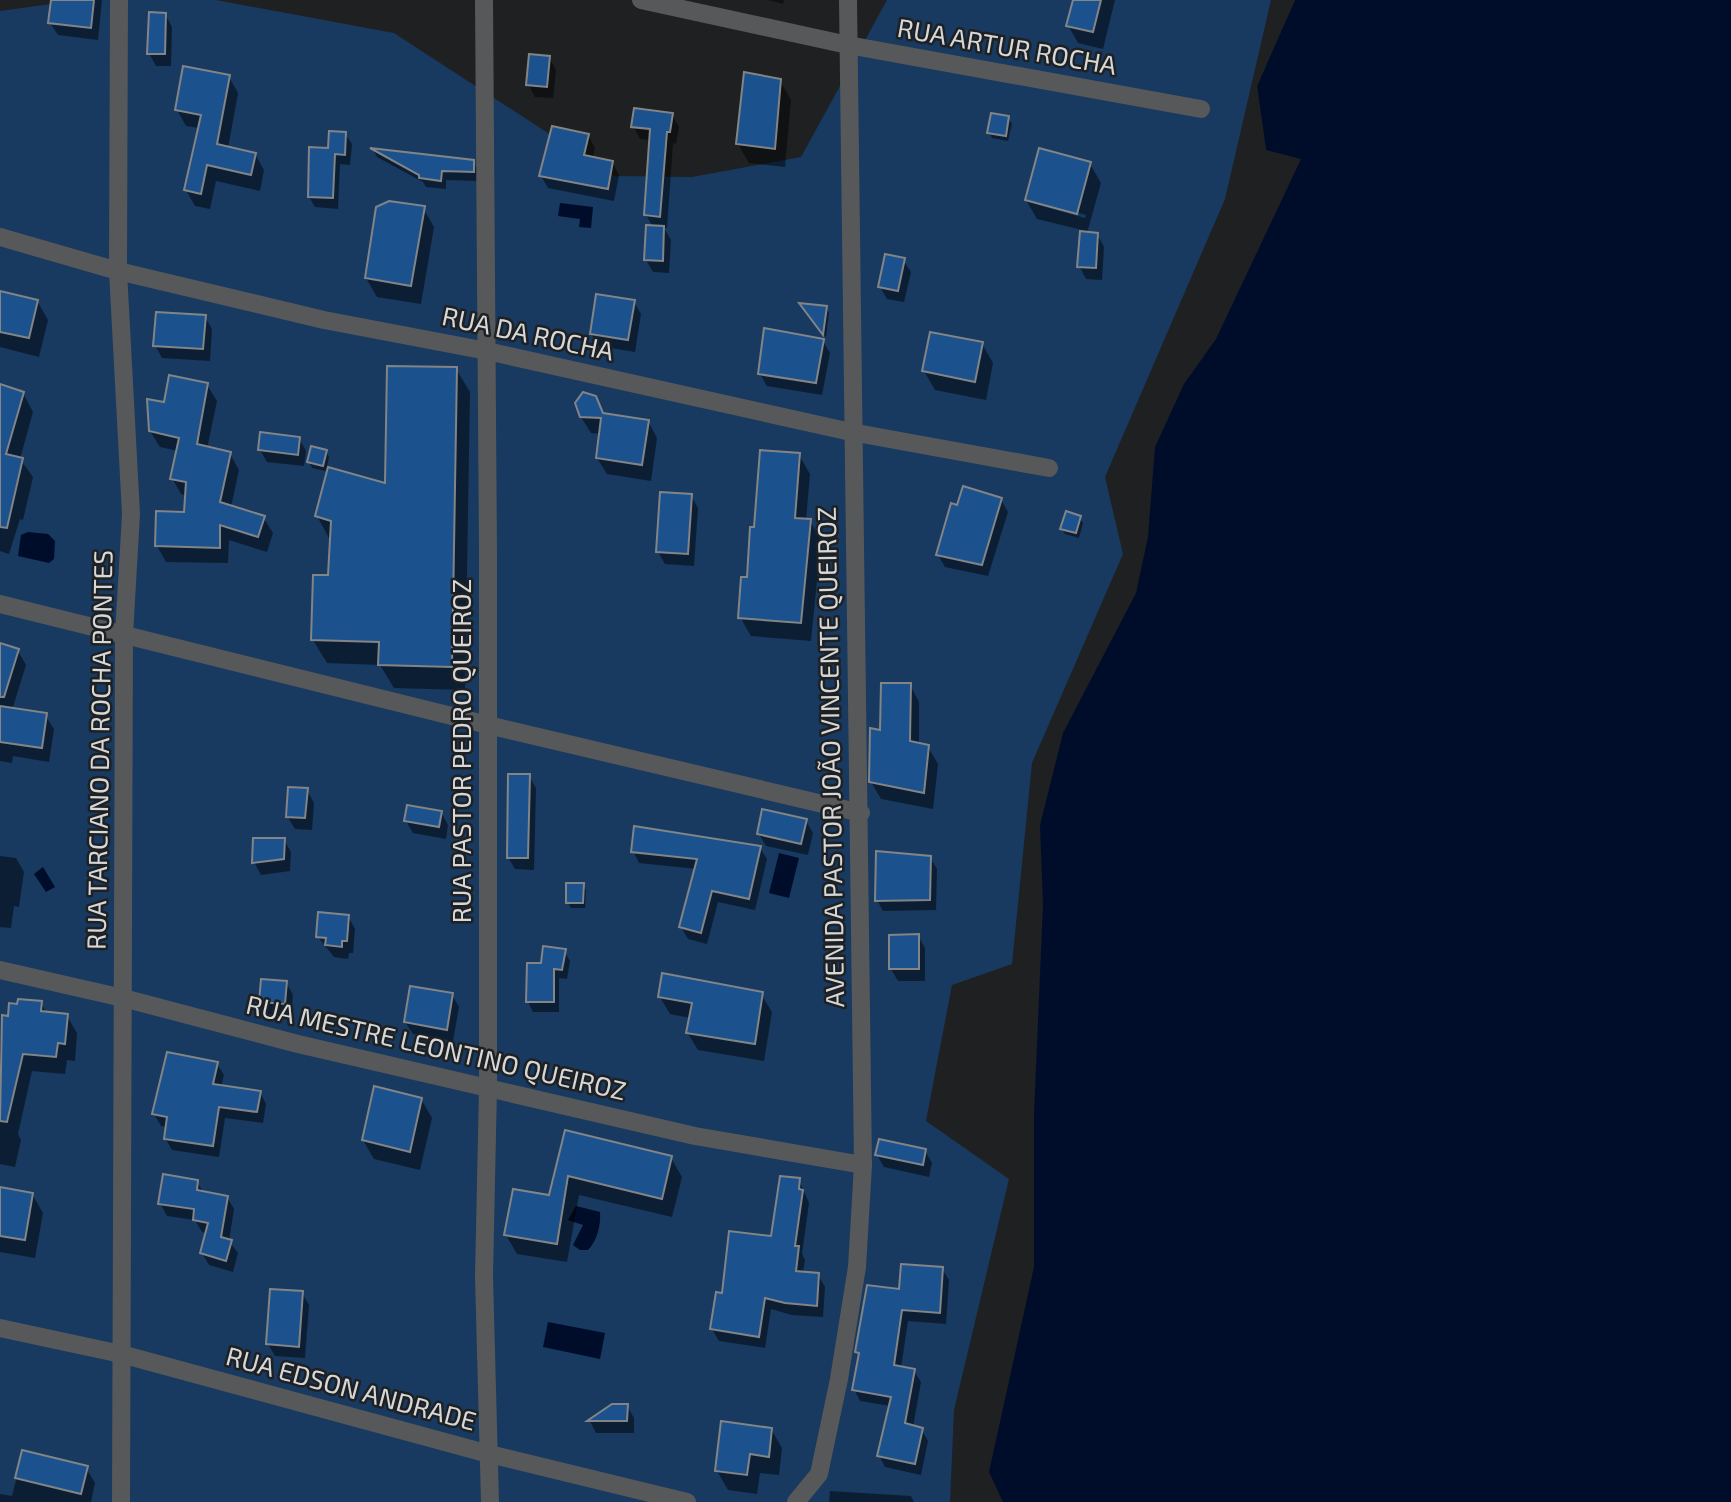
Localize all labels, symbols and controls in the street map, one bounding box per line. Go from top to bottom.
street label: RUA ARTUR ROCHA [895,11,1119,80]
street label: RUA DA ROCHA [440,299,617,366]
street label: AVENIDA PASTOR JOÃO VINCENTE QUEIROZ [810,506,849,1008]
street label: RUA TARCIANO DA ROCHA PONTES [80,550,117,950]
street label: RUA PASTOR PEDRO QUEIROZ [445,579,476,923]
street label: RUA MESTRE LEONTINO QUEIROZ [243,988,629,1105]
street label: RUA EDSON ANDRADE [223,1339,480,1436]

